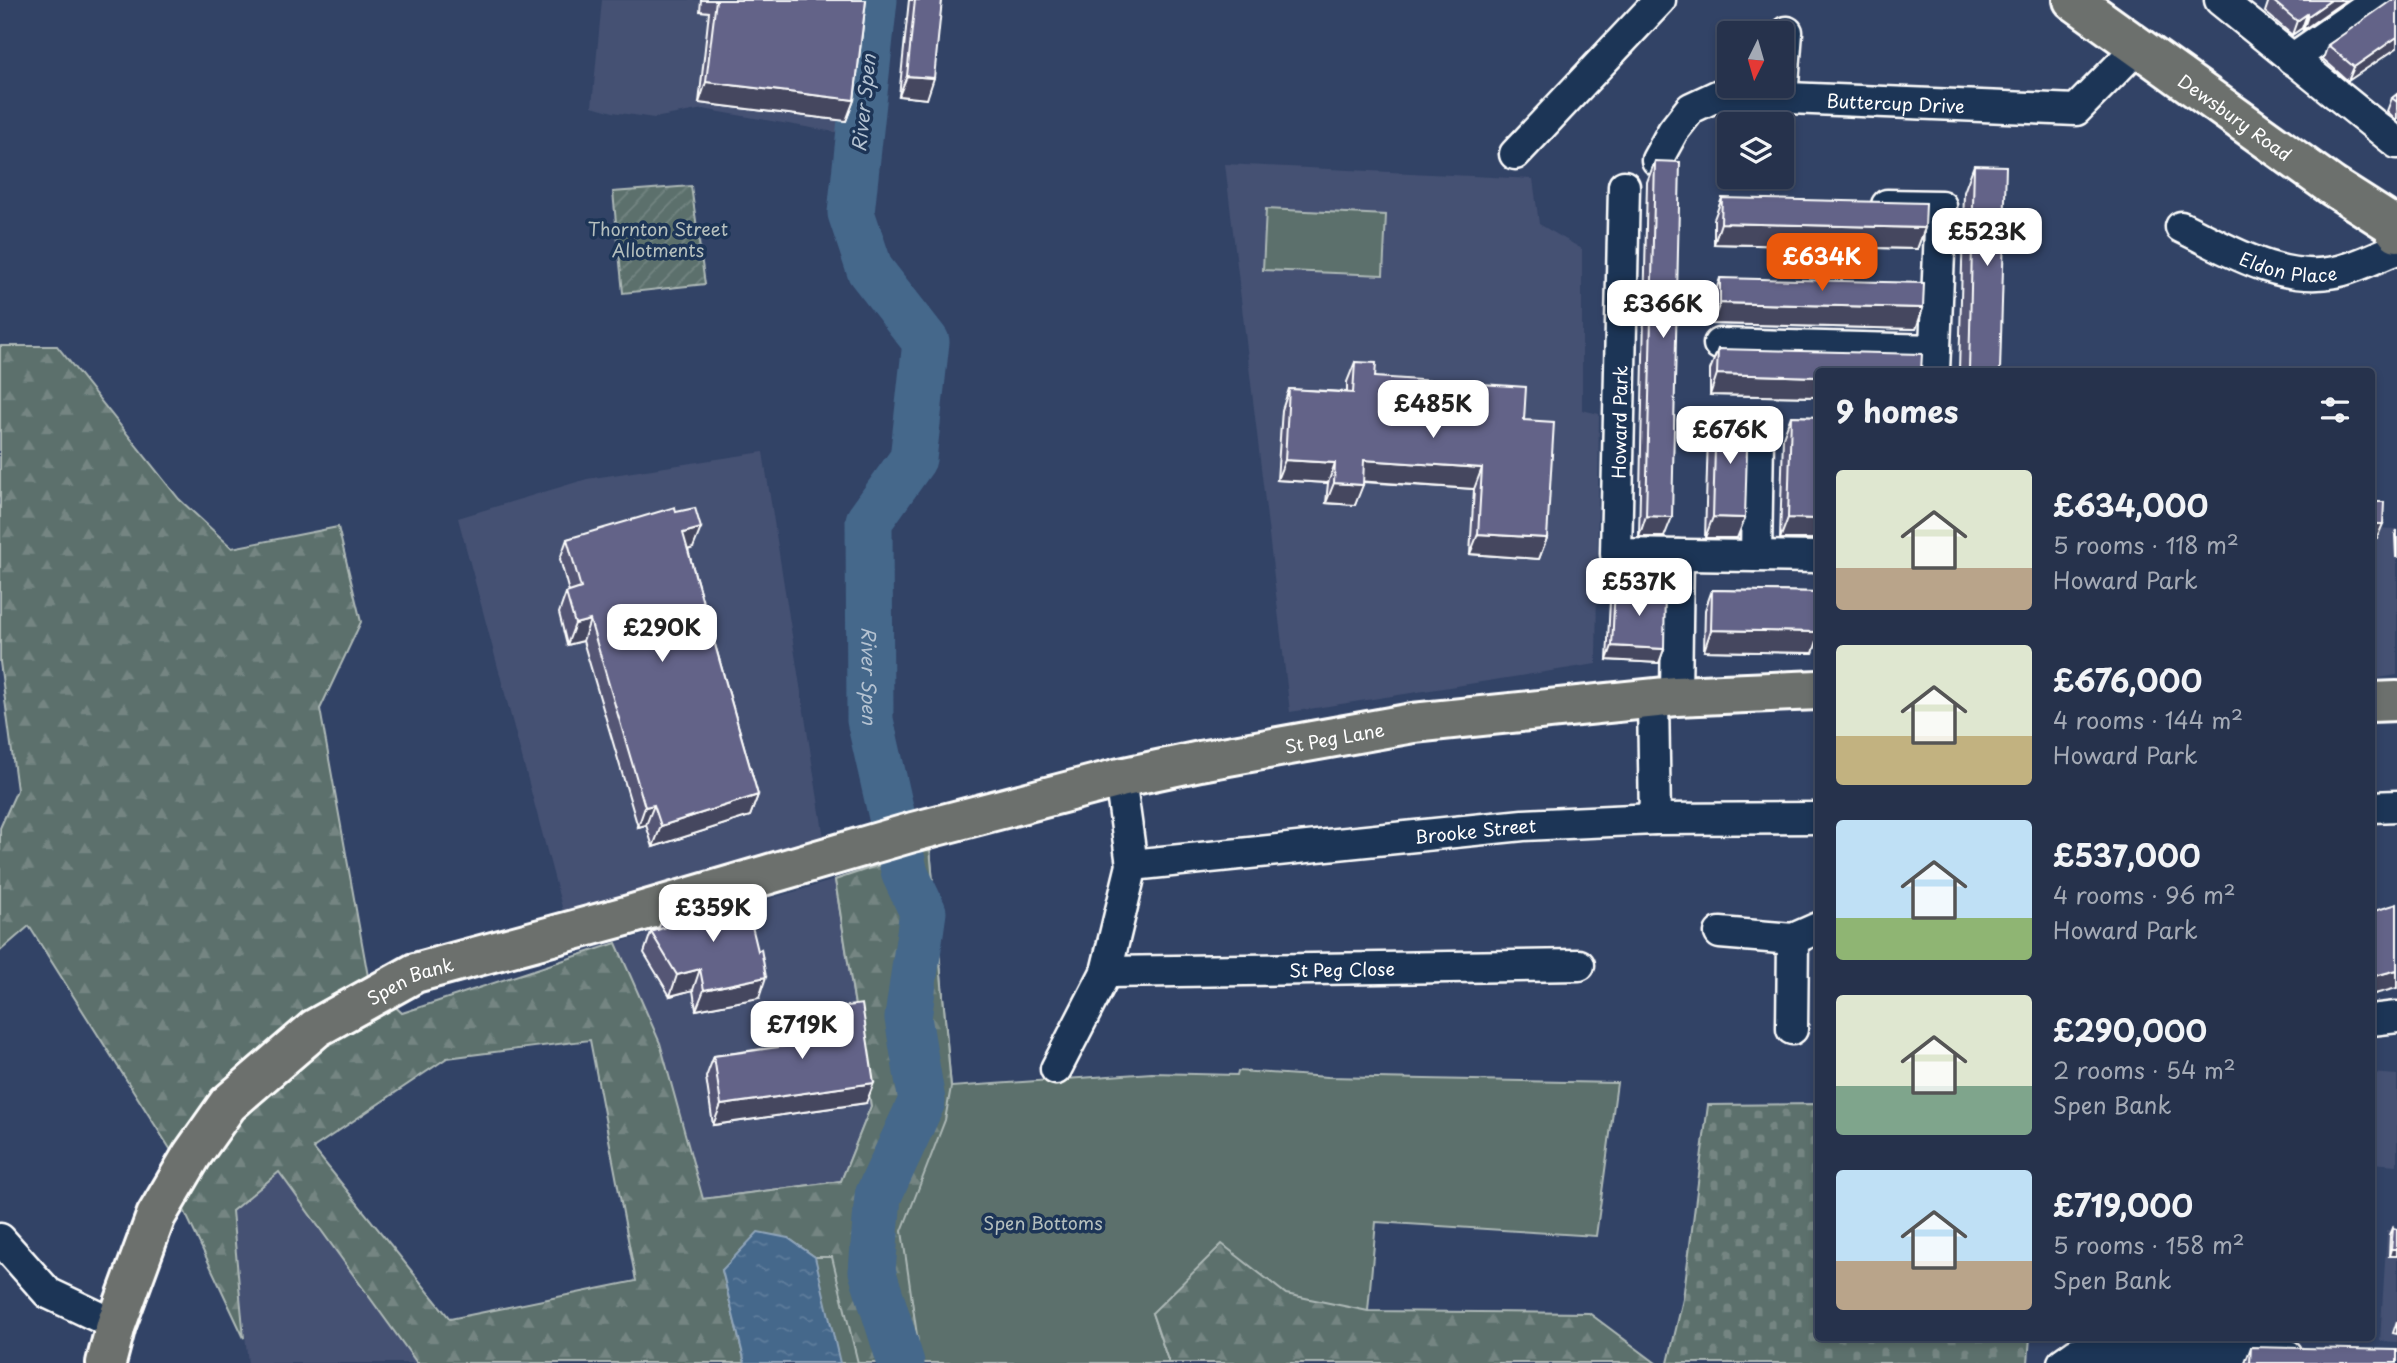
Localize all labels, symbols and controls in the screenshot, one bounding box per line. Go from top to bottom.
north arrow [1717,21,1794,98]
map controls [1717,21,1794,189]
water label: River Spen [844,51,882,153]
street label: Dewsbury Road [2173,67,2298,167]
street label: Buttercup Drive [1826,86,1965,119]
button: layers [1717,112,1794,189]
pin: £523K [1938,208,2036,268]
text: £523K [1948,213,2026,248]
park label: Thornton Street Allotments [588,215,728,263]
pin: £634K [1773,233,1871,293]
text: £634K [1783,238,1861,273]
street label: Eldon Place [2236,244,2339,288]
pin: £366K [1614,280,1712,340]
text: £366K [1623,285,1703,320]
street label: Howard Park [1605,365,1633,479]
pin: £485K [1384,380,1482,440]
text: £485K [1394,385,1472,420]
text: 9 homes [1836,388,1958,433]
icon: filters [2316,391,2354,429]
pin: £676K [1681,406,1779,466]
text: £676K [1692,411,1768,446]
text: £634,000 [2053,482,2208,527]
icon: home [1892,498,1976,582]
text: 5 rooms · 118 m² [2053,527,2239,562]
pin: £537K [1590,558,1688,618]
text: Howard Park [2053,562,2198,597]
text: £537K [1602,563,1676,598]
pin: £290K [613,604,711,664]
text: £290K [623,609,701,644]
water label: River Spen [856,627,884,726]
text: £676,000 [2053,657,2202,702]
icon: home [1892,673,1976,757]
text: 4 rooms · 144 m² [2053,702,2243,737]
street label: St Peg Lane [1282,715,1386,759]
text: Howard Park [2053,737,2198,772]
street label: Brooke Street [1413,811,1537,850]
text: £537,000 [2053,832,2201,877]
icon: home [1892,848,1976,932]
text: 4 rooms · 96 m² [2053,877,2236,912]
pin: £359K [664,884,762,944]
text: £359K [675,889,751,924]
text: Howard Park [2053,912,2198,947]
street label: Spen Bank [362,950,456,1011]
street label: St Peg Close [1289,954,1395,983]
pin: £719K [753,1002,851,1061]
text: £719K [767,1006,837,1041]
text: £290,000 [2053,1007,2207,1052]
icon: home [1892,1023,1976,1107]
text: 2 rooms · 54 m² [2053,1052,2236,1087]
text: Spen Bank [2053,1087,2171,1122]
text: £719,000 [2053,1182,2193,1227]
icon: home [1892,1198,1976,1282]
park label: Spen Bottoms [983,1209,1103,1236]
text: 5 rooms · 158 m² [2053,1227,2245,1262]
text: Spen Bank [2053,1262,2171,1297]

